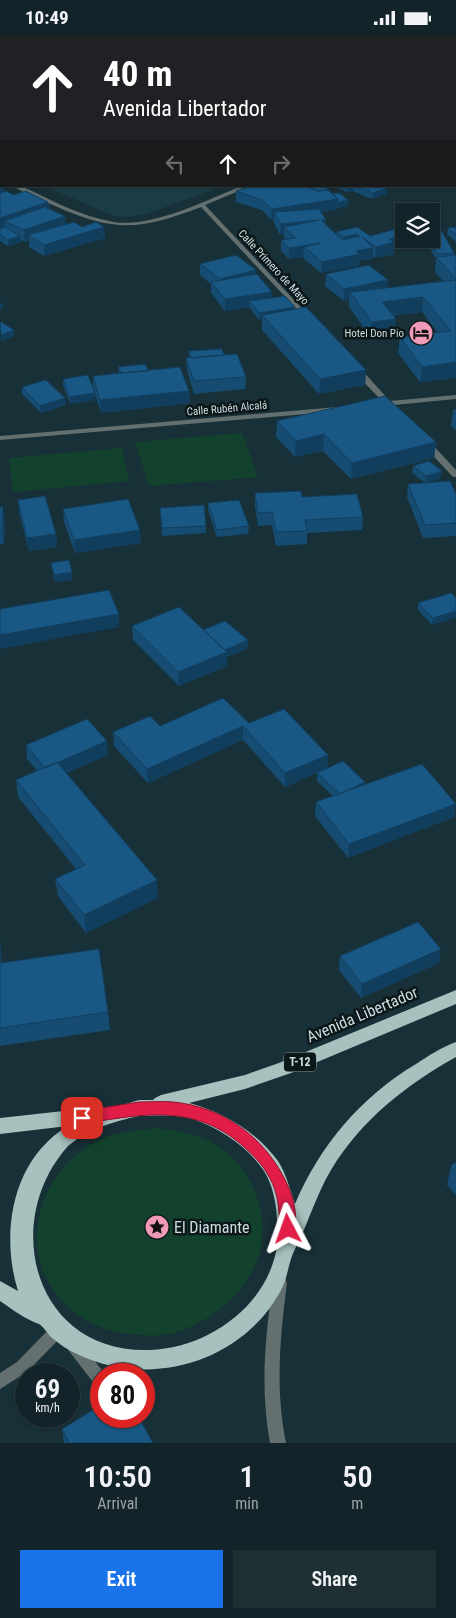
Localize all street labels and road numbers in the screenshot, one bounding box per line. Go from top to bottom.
street label: Calle Primero de Mayo [236,227,312,308]
street label: Calle Rubén Alcalá [186,398,268,418]
street label: Avenida Libertador [304,982,421,1046]
road number: T-12 [284,1053,316,1071]

